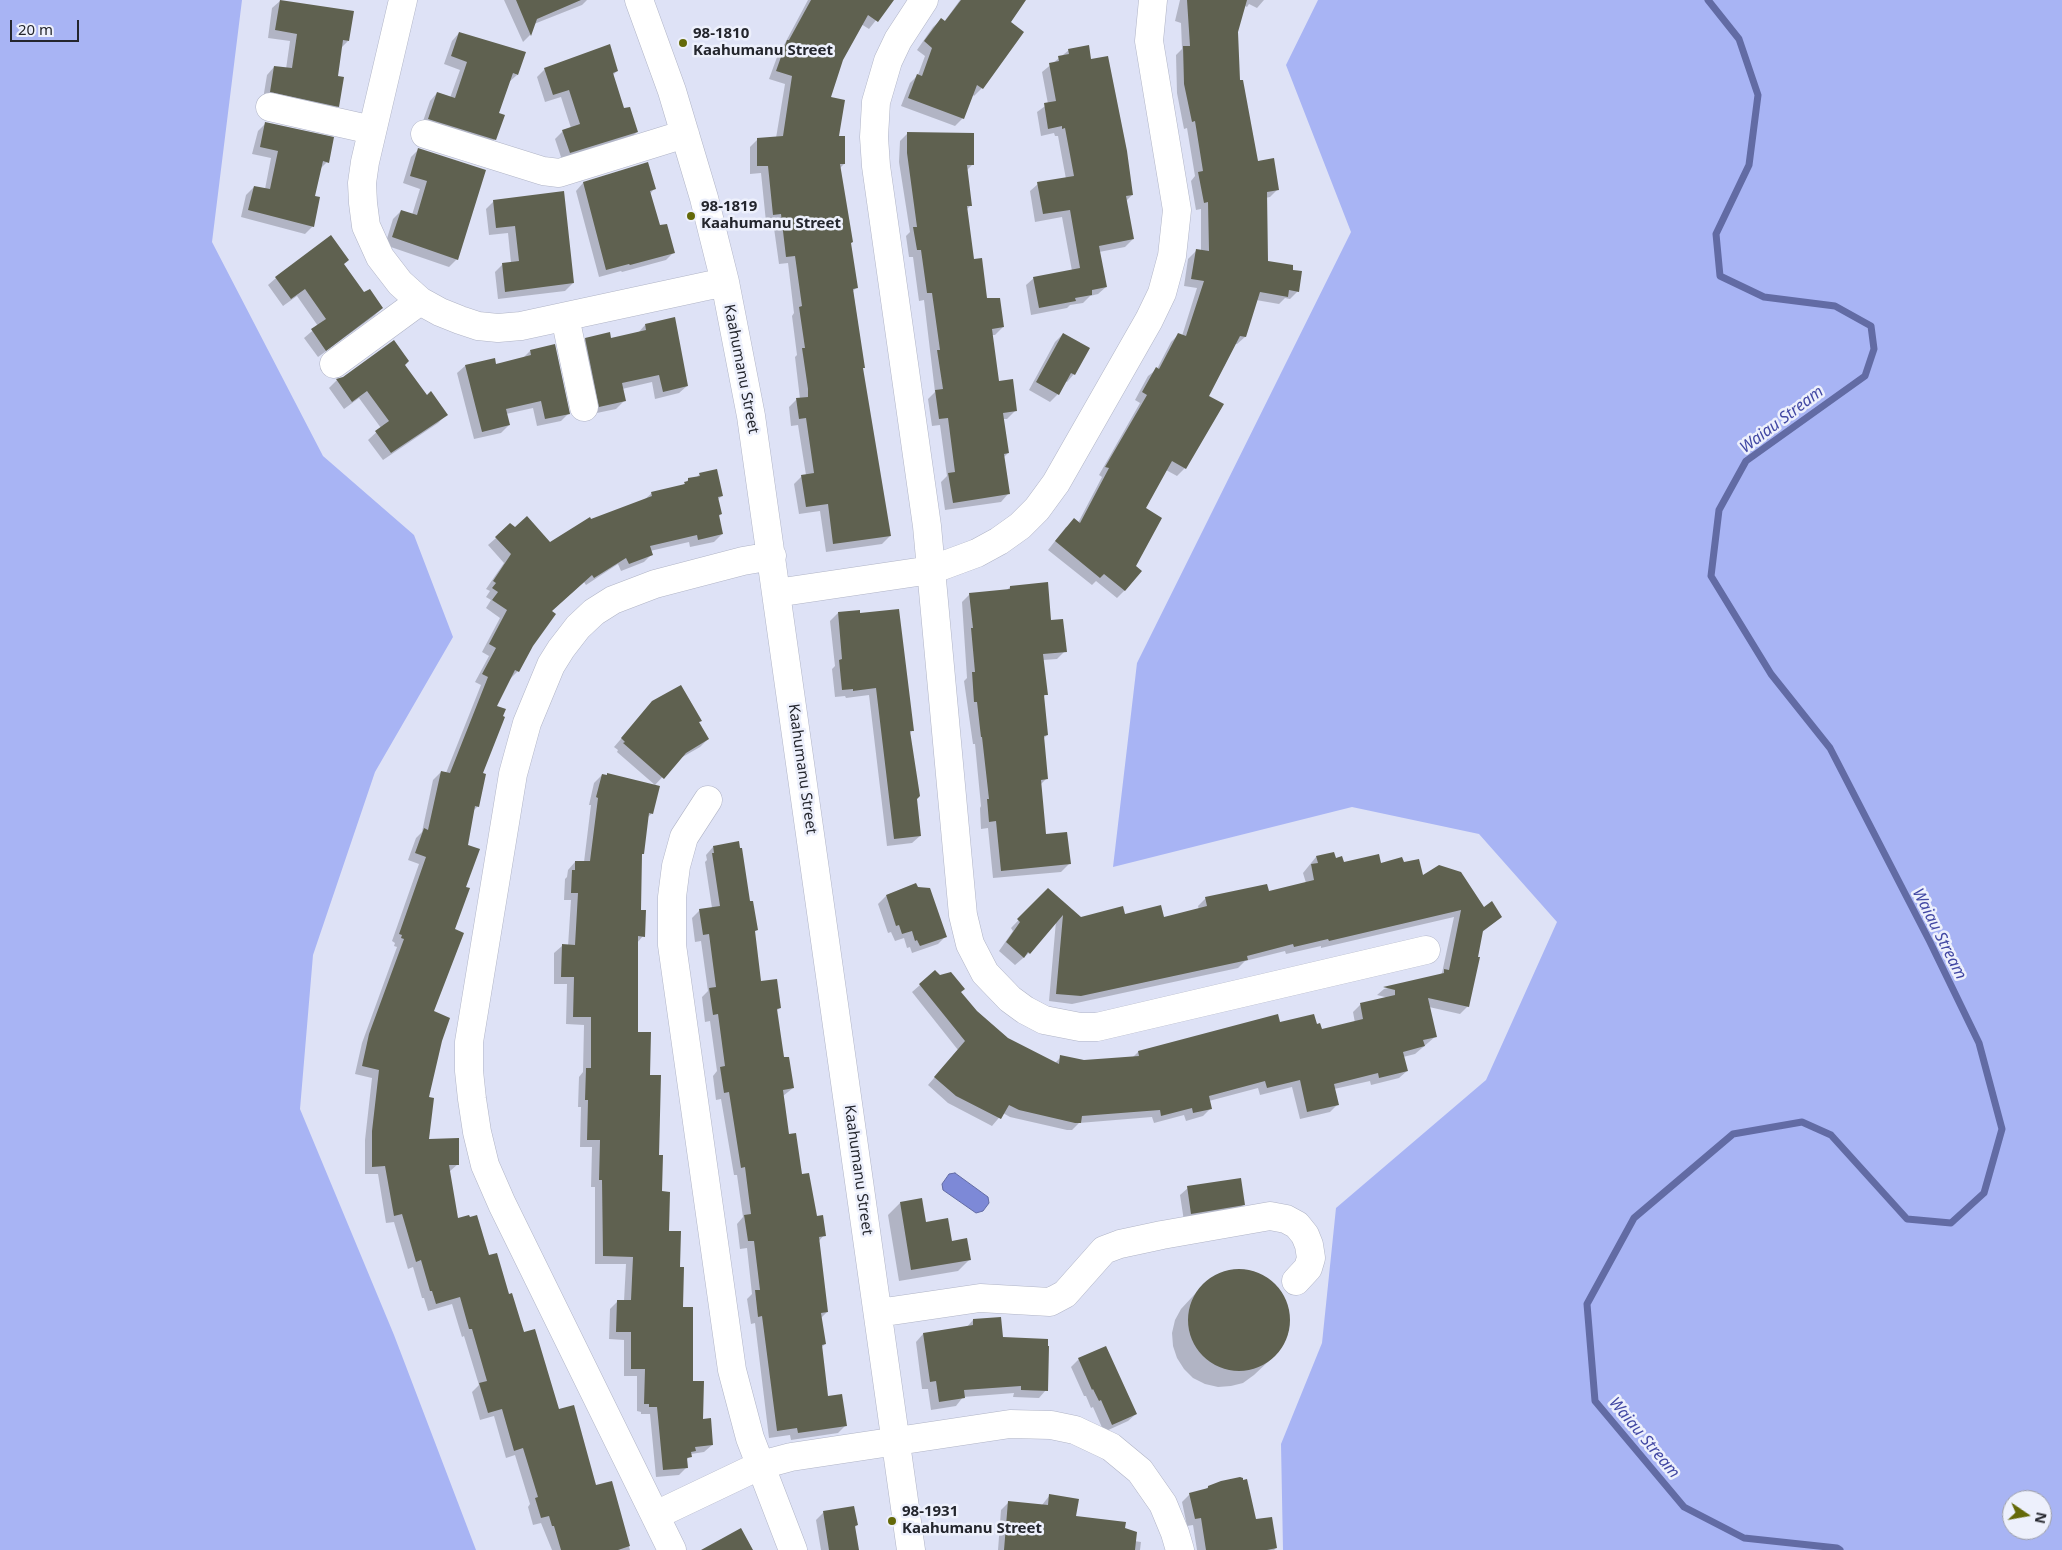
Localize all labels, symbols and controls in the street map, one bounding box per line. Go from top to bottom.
scale bar [12,10,81,42]
text: 20 m [18,19,53,39]
place label: 98-1810 Kaahumanu Street [693,25,833,60]
marker: 98-1810 Kaahumanu Street [677,37,689,49]
place label: 98-1819 Kaahumanu Street [701,198,841,233]
marker: 98-1819 Kaahumanu Street [685,210,697,222]
street label: Kaahumanu Street [720,303,762,435]
water label: Waiau Stream [1736,382,1828,458]
street label: Kaahumanu Street [784,703,820,835]
water label: Waiau Stream [1908,885,1970,983]
street label: Kaahumanu Street [840,1104,876,1236]
water label: Waiau Stream [1605,1394,1683,1482]
north arrow [2002,1490,2052,1540]
place label: 98-1931 Kaahumanu Street [902,1503,1042,1538]
text: N [2031,1510,2052,1526]
marker: 98-1931 Kaahumanu Street [886,1515,898,1527]

